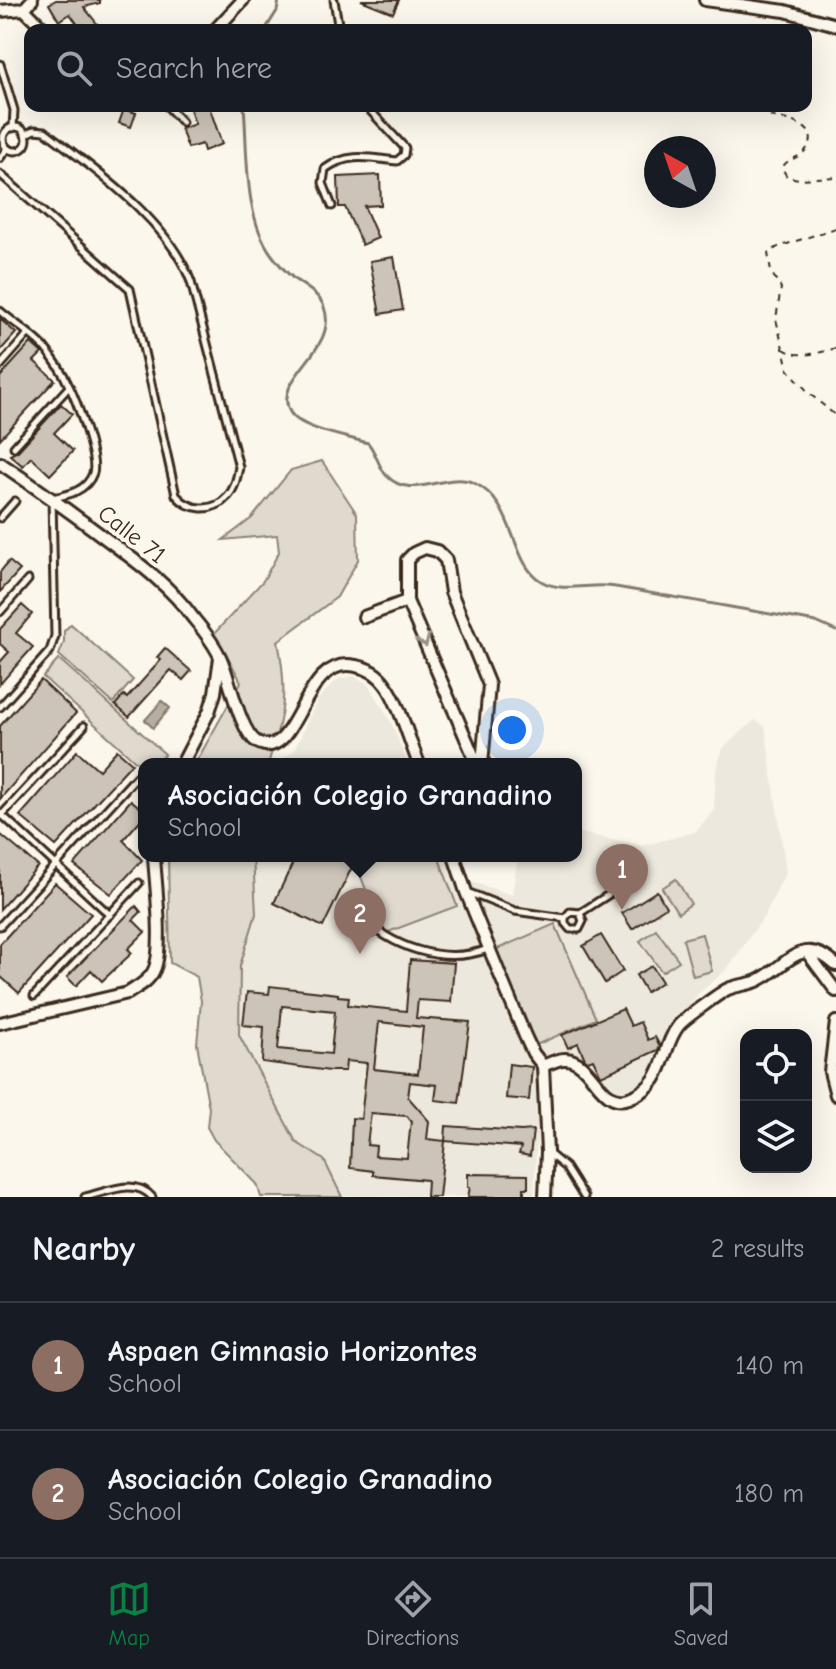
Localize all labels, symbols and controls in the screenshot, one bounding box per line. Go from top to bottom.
search box [24,24,812,112]
icon: search [52,46,96,90]
text: Search here [116,51,272,86]
north arrow [644,136,716,208]
street label: Calle 71 [92,499,172,569]
one-way arrow [415,632,431,647]
your location [492,710,532,750]
popup [138,758,582,862]
text: Asociación Colegio Granadino [168,778,552,813]
text: School [168,813,242,843]
pin: 1 [596,844,648,910]
pin: 2 [334,888,386,954]
map controls [740,1029,812,1173]
button: locate [740,1029,812,1101]
button: layers [740,1101,812,1173]
text: Nearby [32,1229,135,1269]
text: 2 results [711,1234,804,1264]
text: Aspaen Gimnasio Horizontes [108,1334,477,1369]
text: 1 [53,1351,63,1381]
text: 140 m [735,1351,804,1381]
text: School [108,1369,182,1399]
text: Asociación Colegio Granadino [108,1462,492,1497]
text: 2 [52,1479,64,1509]
text: 180 m [734,1479,804,1509]
text: School [108,1497,182,1527]
tab: Map [107,1577,151,1651]
tab: Directions [366,1577,459,1651]
tab: Saved [674,1577,729,1651]

